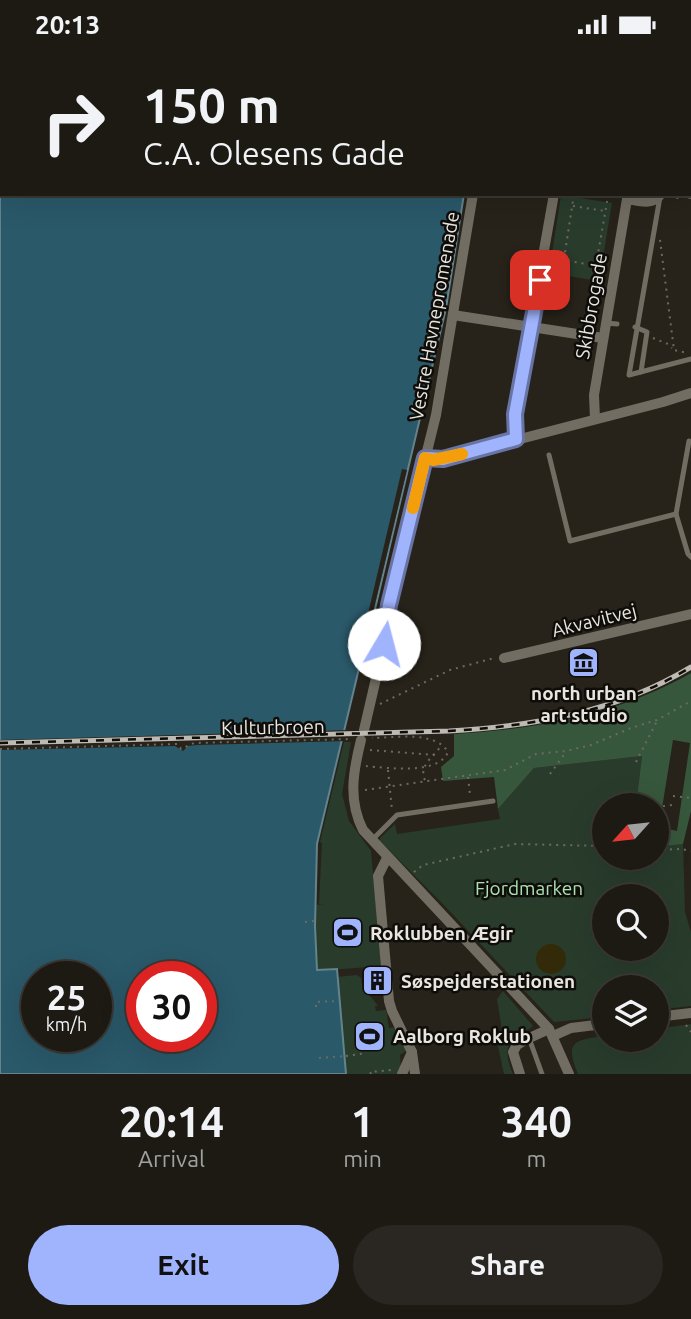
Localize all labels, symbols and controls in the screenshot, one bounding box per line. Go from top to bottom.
text: 20:13 [35,10,100,39]
icon: right [28,77,119,168]
text: 150 m [143,77,280,132]
text: C.A. Olesens Gade [143,135,405,171]
street label: Vestre Havnepromenade [405,210,463,422]
pin [510,250,570,310]
street label: Skibbrogade [571,251,611,361]
icon: arrive [521,261,559,299]
street label: Akvavitvej [549,599,639,641]
position arrow [347,607,421,681]
museum icon: north urban art studio [567,645,601,679]
place label: north urban art studio [531,682,637,726]
street label: Kulturbroen [221,715,325,739]
north arrow [592,793,668,870]
map controls [592,793,669,1052]
park label: Fjordmarken [475,877,583,899]
button: search [592,884,669,961]
sports icon: Roklubben Ægir [330,916,364,950]
place label: Roklubben Ægir [370,922,513,944]
speed limit sign: 30 [126,961,217,1052]
building icon: Søspejderstationen [361,964,395,998]
place label: Søspejderstationen [401,970,575,992]
button: layers [592,975,669,1052]
text: 25 [47,977,86,1017]
text: km/h [46,1014,87,1034]
sports icon: Aalborg Roklub [353,1019,387,1053]
place label: Aalborg Roklub [393,1025,531,1047]
text: 20:14 [119,1098,224,1145]
text: 1 [351,1098,374,1145]
text: 340 [501,1098,572,1145]
text: Arrival [138,1146,205,1171]
text: min [343,1146,382,1171]
text: m [526,1146,546,1171]
button: Exit [28,1225,339,1305]
button: Share [353,1225,663,1305]

